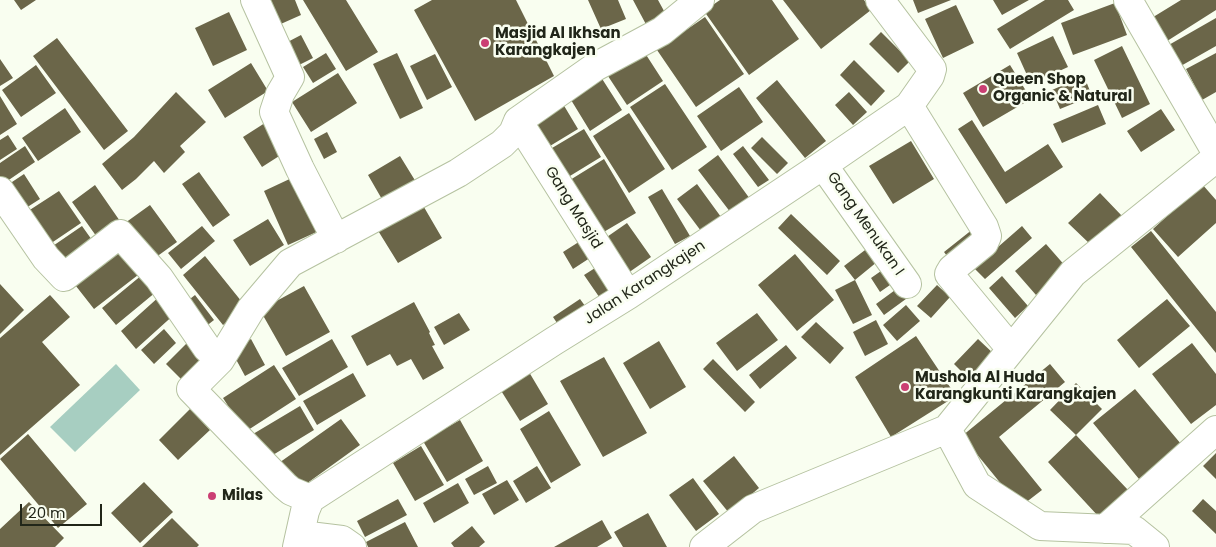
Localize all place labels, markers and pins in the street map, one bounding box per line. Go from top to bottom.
place label: Masjid Al Ikhsan Karangkajen [495,25,621,60]
marker: Masjid Al Ikhsan Karangkajen [479,37,491,49]
place label: Queen Shop Organic & Natural [993,71,1132,106]
marker: Queen Shop Organic & Natural [977,83,989,95]
place label: Mushola Al Huda Karangkunti Karangkajen [915,369,1116,404]
marker: Mushola Al Huda Karangkunti Karangkajen [899,381,911,393]
place label: Milas [222,487,263,505]
marker: Milas [206,490,218,502]

